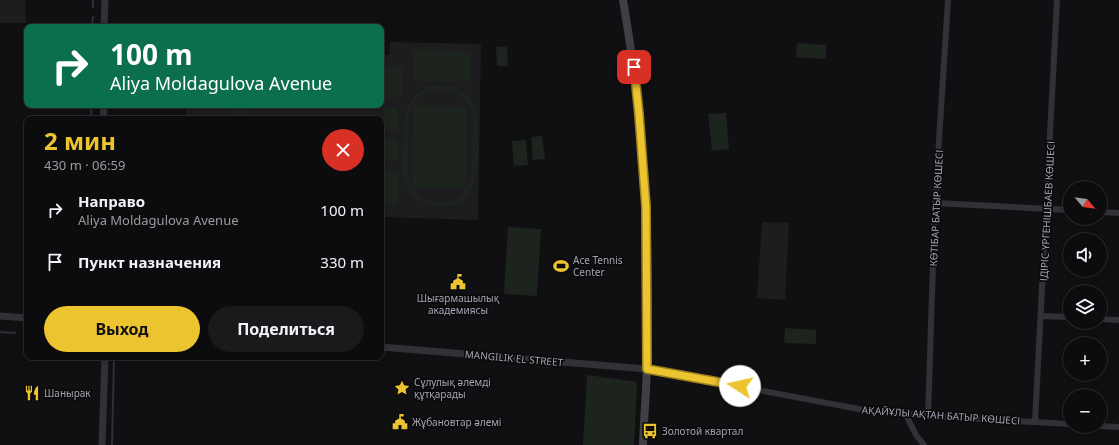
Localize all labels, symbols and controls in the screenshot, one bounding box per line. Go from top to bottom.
text: 100 m [110,35,193,73]
icon: right [44,40,96,92]
pin [617,50,651,84]
icon: arrive [623,56,645,78]
text: Aliya Moldagulova Avenue [110,71,332,95]
text: 2 мин [44,124,116,157]
button: close [322,129,364,171]
street label: ІДІРІС ҮРГЕНІШБАЕВ КӨШЕСІ [1036,141,1058,281]
street label: КӨТІБАР БАТЫР КӨШЕСІ [926,149,946,267]
text: 430 m · 06:59 [44,156,125,174]
north arrow [1063,181,1107,225]
map controls [1063,181,1107,433]
text: Направо [78,191,145,211]
icon: right [44,199,66,221]
text: 100 m [320,200,364,220]
text: Aliya Moldagulova Avenue [78,211,239,229]
button: sound [1063,233,1107,277]
icon: arrive [44,251,66,273]
text: Пункт назначения [78,252,221,272]
text: 330 m [320,252,364,272]
place label: Ace Tennis Center [573,253,623,279]
sports icon: Ace Tennis Center [552,257,570,275]
public building icon: Шығармашылық академиясы [449,273,467,291]
button: layers [1063,285,1107,329]
place label: Шығармашылық академиясы [417,291,500,317]
button: Выход [44,306,200,352]
button: Поделиться [208,306,364,352]
button: + [1063,337,1107,381]
street label: MANGILIK EL STREET [464,347,564,369]
position arrow [719,365,761,407]
place label: Сұлулық әлемді құтқарады [414,375,491,401]
place icon: Сұлулық әлемді құтқарады [393,379,411,397]
restaurant icon: Шанырак [23,384,41,402]
place label: Шанырак [44,386,91,400]
button: − [1063,389,1107,433]
street label: АҚАЙҰЛЫ АҚТАН БАТЫР КӨШЕСІ [861,402,1021,428]
public building icon: Жұбановтар әлемі [391,413,409,431]
place label: Жұбановтар әлемі [412,415,501,429]
bus stop icon: Золотой квартал [641,422,659,440]
place label: Золотой квартал [662,424,743,438]

